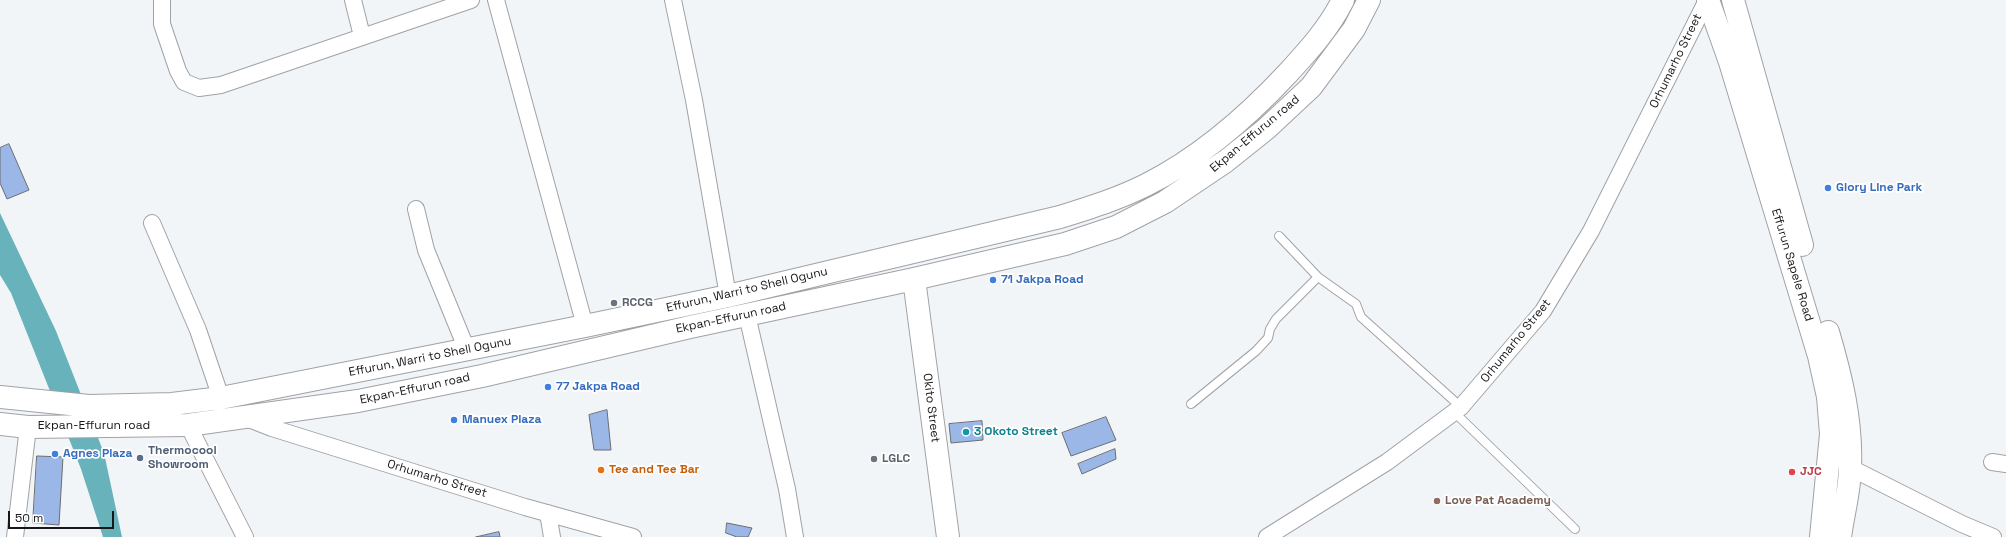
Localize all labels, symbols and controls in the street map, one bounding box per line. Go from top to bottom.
street label: Orhumarho Street [1647,11,1705,111]
street label: Ekpan-Effurun road [1207,92,1303,176]
place label: Glory Line Park [1836,181,1922,195]
marker: Glory Line Park [1823,183,1833,193]
street label: Effurun Sapele Road [1768,207,1816,323]
street label: Effurun, Warri to Shell Ogunu [665,264,829,316]
place label: 71 Jakpa Road [1001,273,1084,287]
marker: 71 Jakpa Road [988,275,998,285]
place label: RCCG [622,296,653,310]
street label: Orhumarho Street [1478,296,1554,386]
marker: RCCG [609,298,619,308]
street label: Ekpan-Effurun road [675,299,787,337]
street label: Effurun, Warri to Shell Ogunu [348,334,512,380]
street label: Ekpan-Effurun road [359,370,471,408]
street label: Okito Street [920,372,942,444]
place label: 77 Jakpa Road [556,380,640,394]
marker: 77 Jakpa Road [543,382,553,392]
place label: Manuex Plaza [462,413,541,427]
marker: Manuex Plaza [449,415,459,425]
street label: Ekpan-Effurun road [38,419,150,433]
place label: 3 Okoto Street [974,425,1058,439]
marker: 3 Okoto Street [961,427,971,437]
place label: Thermocool Showroom [148,444,217,472]
place label: Agnes Plaza [63,447,132,461]
marker: Agnes Plaza [50,449,60,459]
place label: LGLC [882,452,910,466]
marker: Thermocool Showroom [135,453,145,463]
marker: LGLC [869,454,879,464]
street label: Orhumarho Street [385,457,489,501]
place label: Tee and Tee Bar [609,463,699,477]
marker: Tee and Tee Bar [596,465,606,475]
place label: JJC [1800,465,1822,479]
marker: JJC [1787,467,1797,477]
place label: Love Pat Academy [1445,494,1551,508]
marker: Love Pat Academy [1432,496,1442,506]
scale bar [10,503,116,529]
text: 50 m [15,510,43,526]

